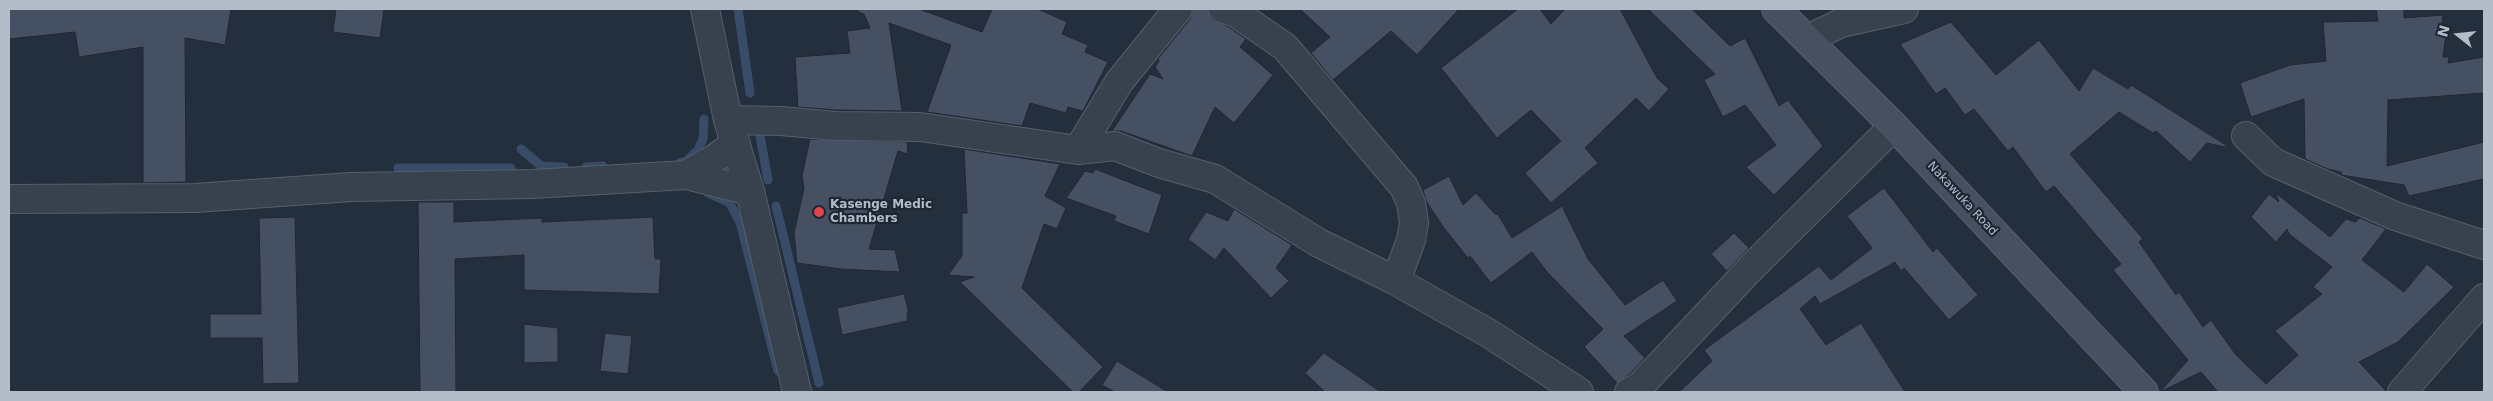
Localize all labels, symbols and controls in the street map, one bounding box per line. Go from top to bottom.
north arrow [2433,10,2483,60]
text: N [2434,23,2453,39]
street label: Nakawuka Road [1924,159,2000,239]
place label: Kasenge Medic Chambers [830,198,932,226]
marker: Kasenge Medic Chambers [812,205,826,219]

